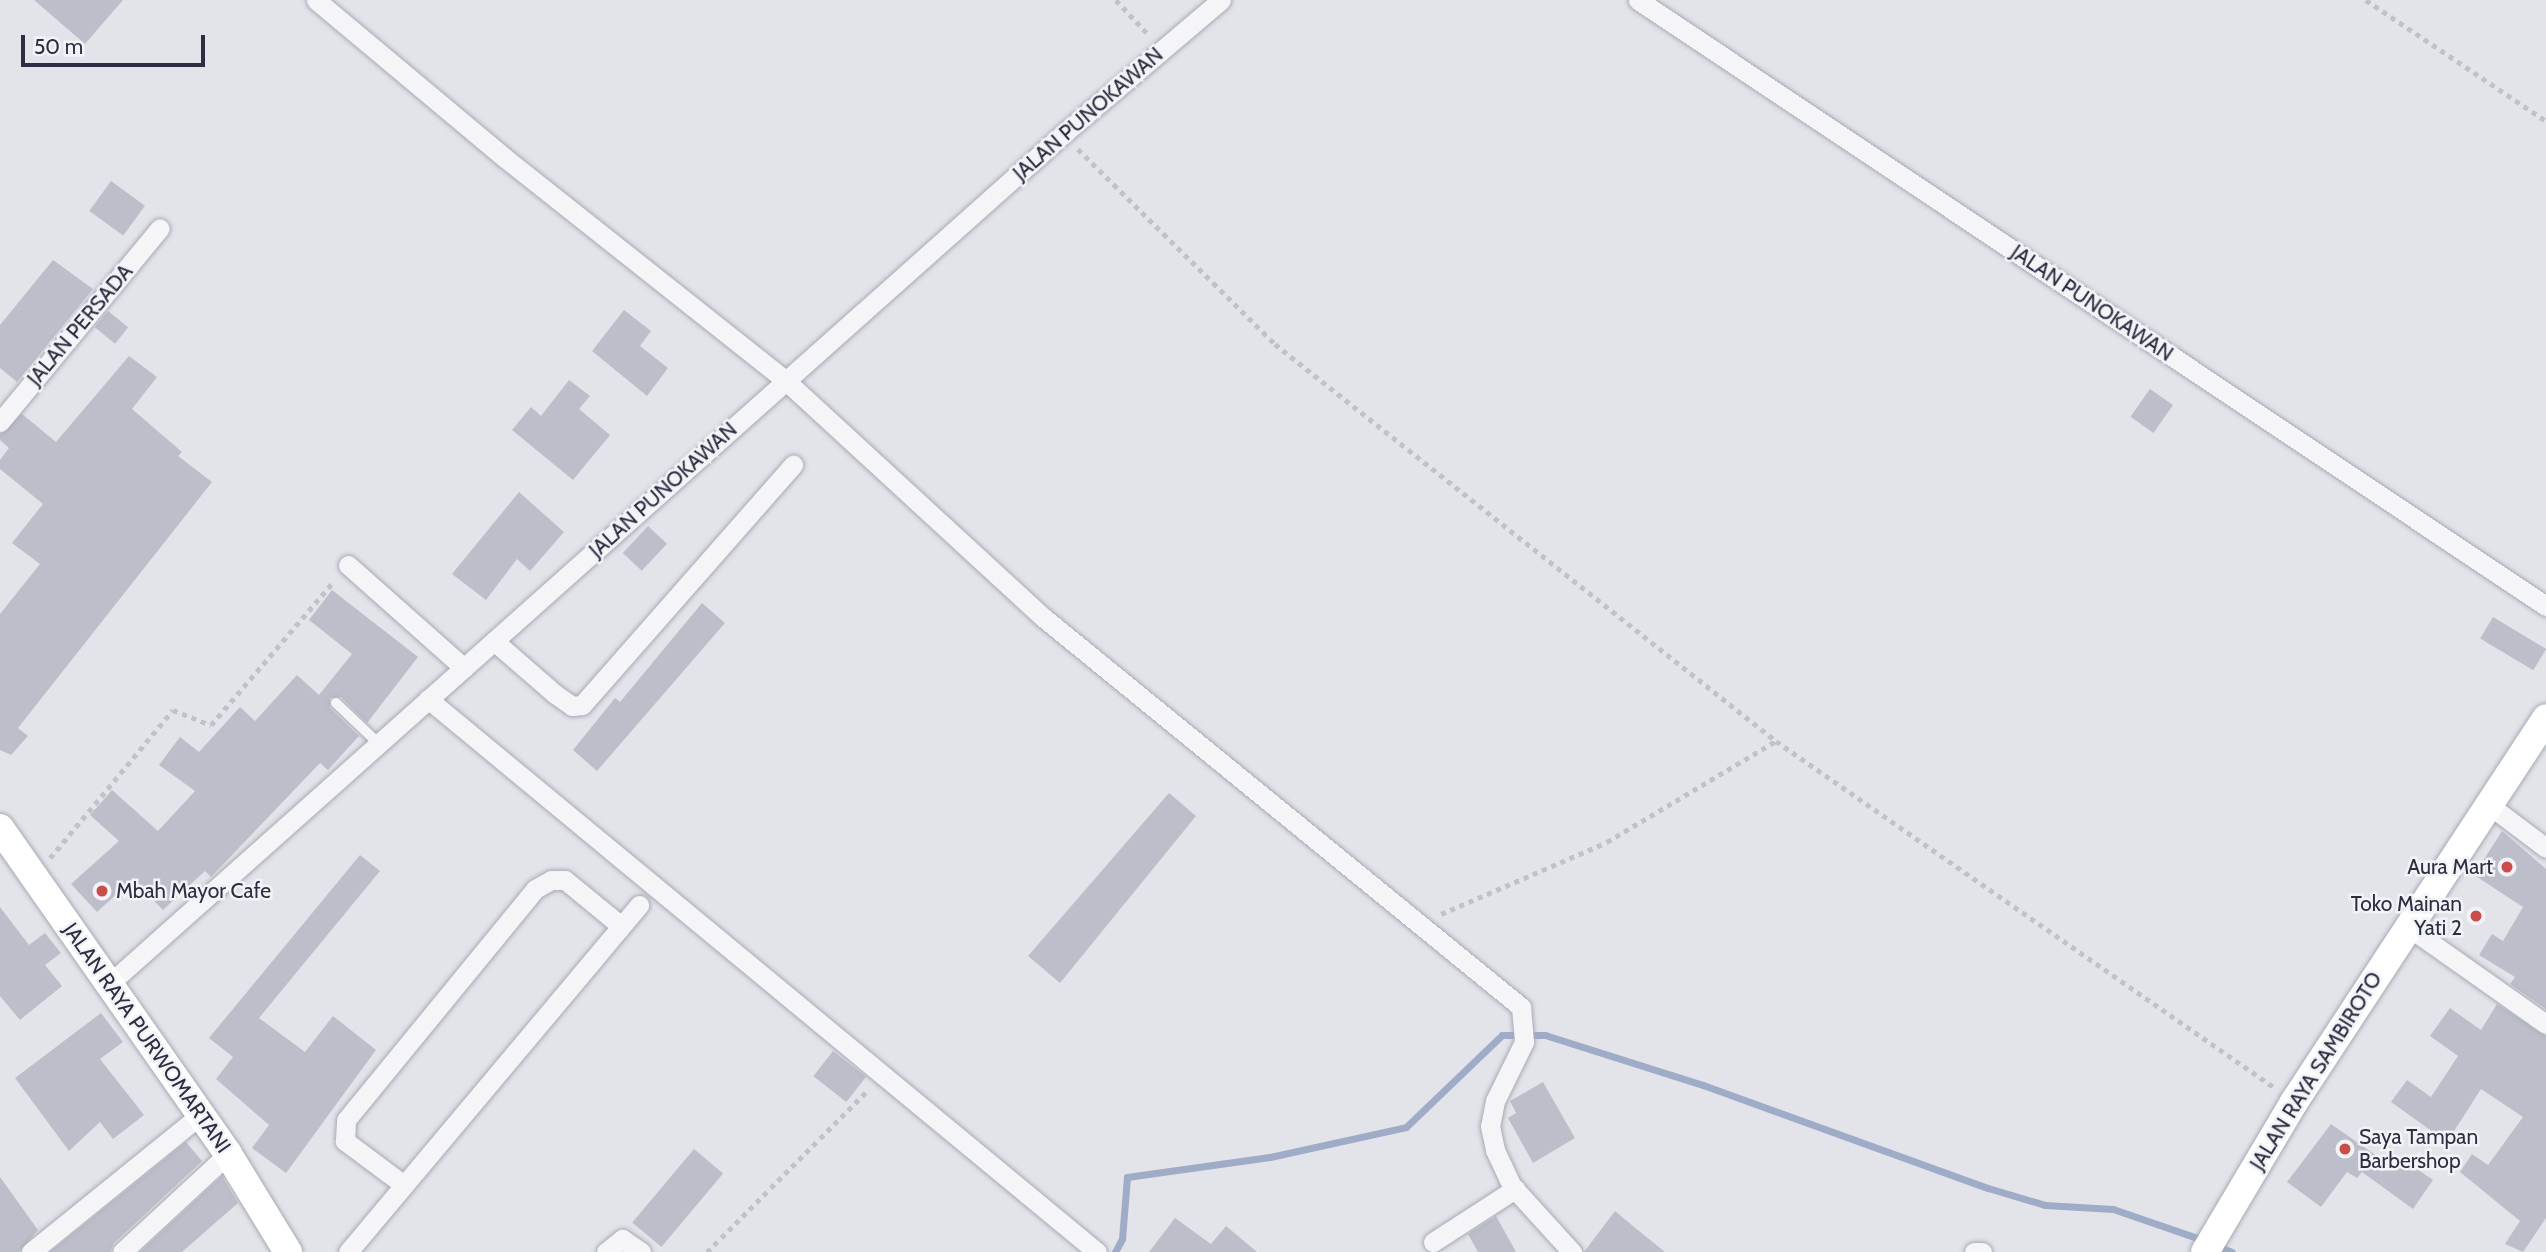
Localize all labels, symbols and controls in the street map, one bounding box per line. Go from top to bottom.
scale bar [24,21,208,65]
text: 50 m [34,34,83,59]
street label: JALAN PUNOKAWAN [1008,42,1168,186]
street label: JALAN PUNOKAWAN [2006,239,2178,367]
street label: JALAN PERSADA [22,259,138,391]
street label: JALAN PUNOKAWAN [584,417,742,563]
place label: Aura Mart [2407,854,2493,880]
marker: Aura Mart [2499,859,2515,875]
place label: Mbah Mayor Cafe [116,878,271,904]
marker: Mbah Mayor Cafe [94,883,110,899]
place label: Toko Mainan Yati 2 [2351,891,2462,941]
marker: Toko Mainan Yati 2 [2468,908,2484,924]
street label: JALAN RAYA PURWOMARTANI [58,918,236,1158]
street label: JALAN RAYA SAMBIROTO [2245,967,2387,1175]
place label: Saya Tampan Barbershop [2359,1124,2478,1174]
marker: Saya Tampan Barbershop [2337,1141,2353,1157]

